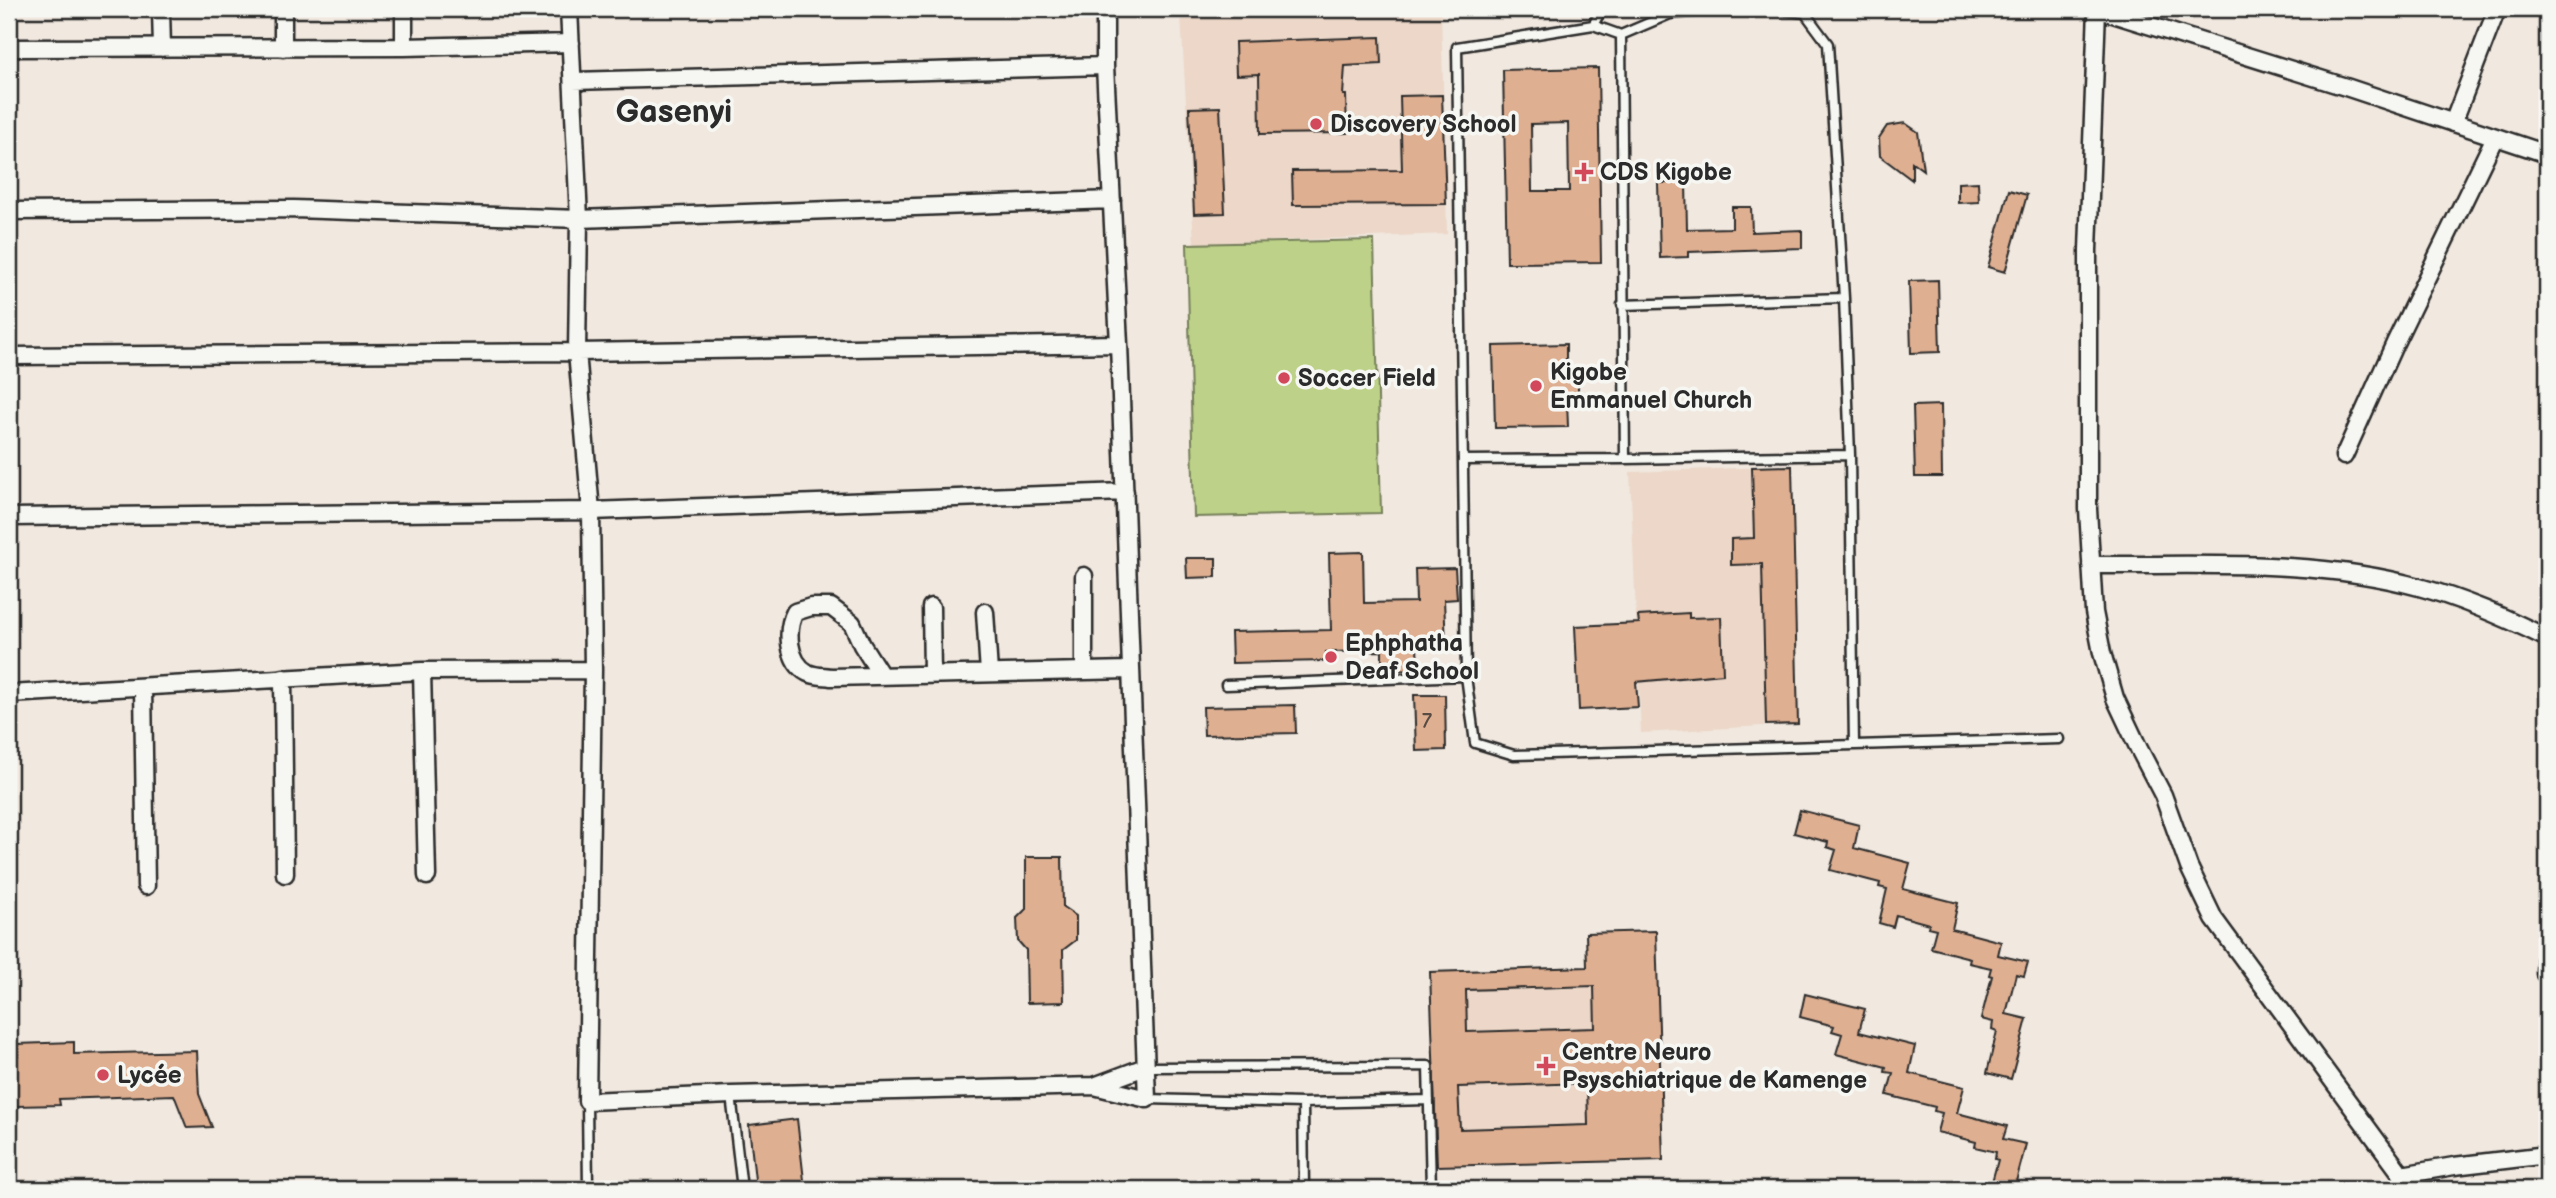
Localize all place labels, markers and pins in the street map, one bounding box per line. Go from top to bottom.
place label: Discovery School [1330,110,1517,139]
marker: Discovery School [1308,116,1324,132]
place label: CDS Kigobe [1600,158,1732,187]
marker: CDS Kigobe [1574,162,1594,182]
place label: Kigobe Emmanuel Church [1550,358,1752,415]
place label: Soccer Field [1298,364,1436,393]
marker: Soccer Field [1276,370,1292,386]
marker: Kigobe Emmanuel Church [1528,378,1544,394]
place label: Ephphatha Deaf School [1345,629,1479,686]
marker: Ephphatha Deaf School [1323,649,1339,665]
place label: Centre Neuro Psyschiatrique de Kamenge [1562,1038,1867,1095]
marker: Centre Neuro Psyschiatrique de Kamenge [1536,1056,1556,1076]
place label: Lycée [117,1061,182,1090]
marker: Lycée [95,1067,111,1083]

